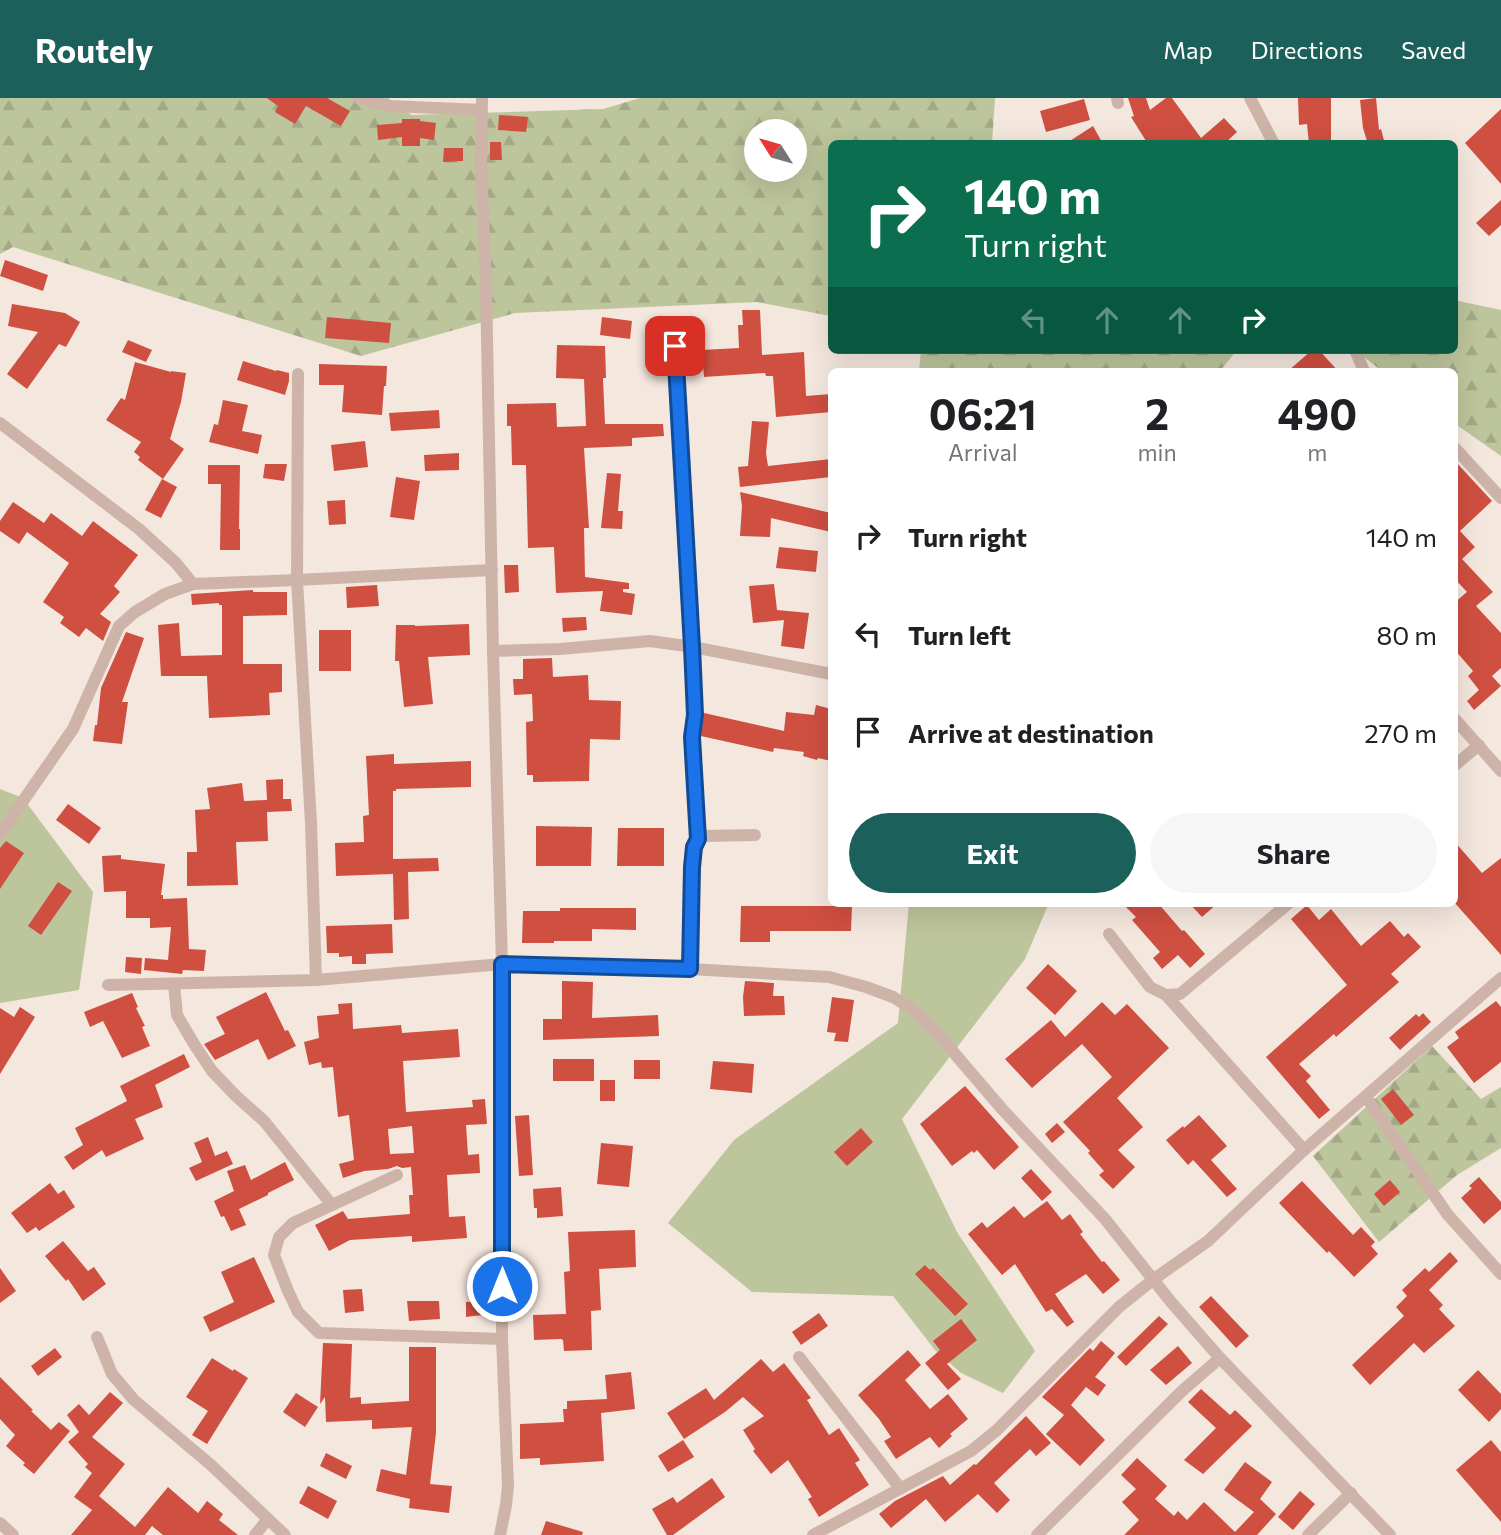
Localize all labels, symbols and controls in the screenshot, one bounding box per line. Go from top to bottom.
text: Routely [35,29,153,70]
text: Map [1163,35,1213,64]
text: Directions [1251,35,1363,64]
text: Saved [1401,35,1466,64]
north arrow [744,119,807,182]
map controls [744,119,807,182]
text: 140 m [964,164,1101,224]
icon: right [849,168,940,259]
text: Turn right [964,224,1107,264]
icon: left [1015,301,1053,339]
icon: ahead [1088,301,1126,339]
icon: ahead [1161,301,1199,339]
icon: right [1234,301,1272,339]
pin [645,316,705,376]
icon: arrive [656,327,694,365]
text: 06:21 [929,387,1037,439]
text: 2 [1145,387,1169,439]
text: 490 [1278,387,1357,439]
text: Arrival [948,438,1018,466]
text: min [1138,438,1177,466]
text: m [1307,438,1327,466]
icon: right [849,517,887,555]
text: Turn right [908,521,1027,552]
text: 140 m [1366,521,1437,552]
icon: left [849,615,887,653]
text: Turn left [908,619,1011,650]
text: 80 m [1377,619,1437,650]
icon: arrive [849,713,887,751]
text: Arrive at destination [908,717,1154,748]
text: 270 m [1364,717,1437,748]
button: Exit [849,813,1136,893]
button: Share [1150,813,1437,893]
position arrow [465,1249,539,1323]

